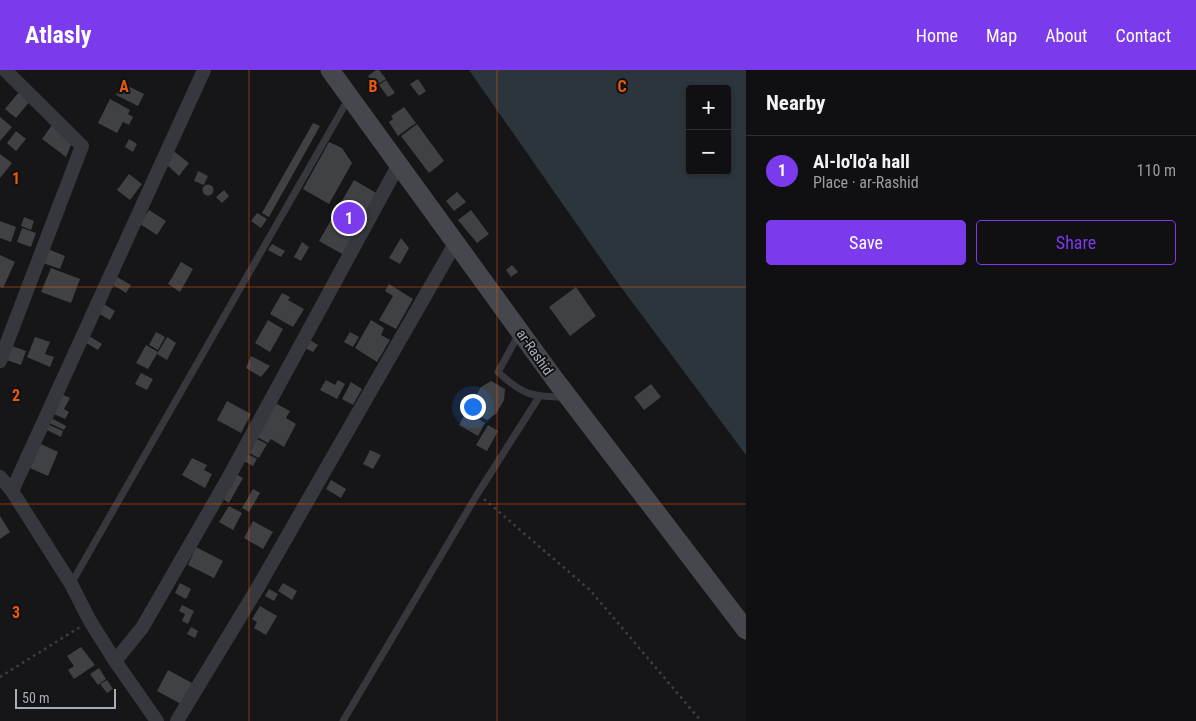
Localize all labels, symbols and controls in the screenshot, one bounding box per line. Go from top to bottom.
text: Atlasly [25,21,91,49]
text: Home [916,25,958,46]
text: Map [986,25,1017,46]
text: About [1045,25,1087,46]
text: Contact [1115,25,1171,46]
text: A [119,77,129,96]
text: B [369,77,378,96]
text: C [617,77,627,96]
map controls [686,85,731,175]
button: + [686,85,731,130]
text: Nearby [766,91,825,115]
button: − [686,130,731,175]
text: Al-lo'lo'a hall [813,150,910,173]
text: 1 [778,161,786,180]
text: 110 m [1137,161,1176,180]
text: 1 [12,169,20,188]
text: Place · ar-Rashid [813,173,919,192]
pin: 1 [333,199,365,237]
button: Save [766,220,966,265]
button: Share [976,220,1176,265]
street label: ar-Rashid [514,326,556,378]
text: 2 [12,386,20,405]
your location [460,394,486,420]
text: 3 [12,603,20,622]
scale bar [15,686,116,709]
text: 50 m [22,690,50,706]

